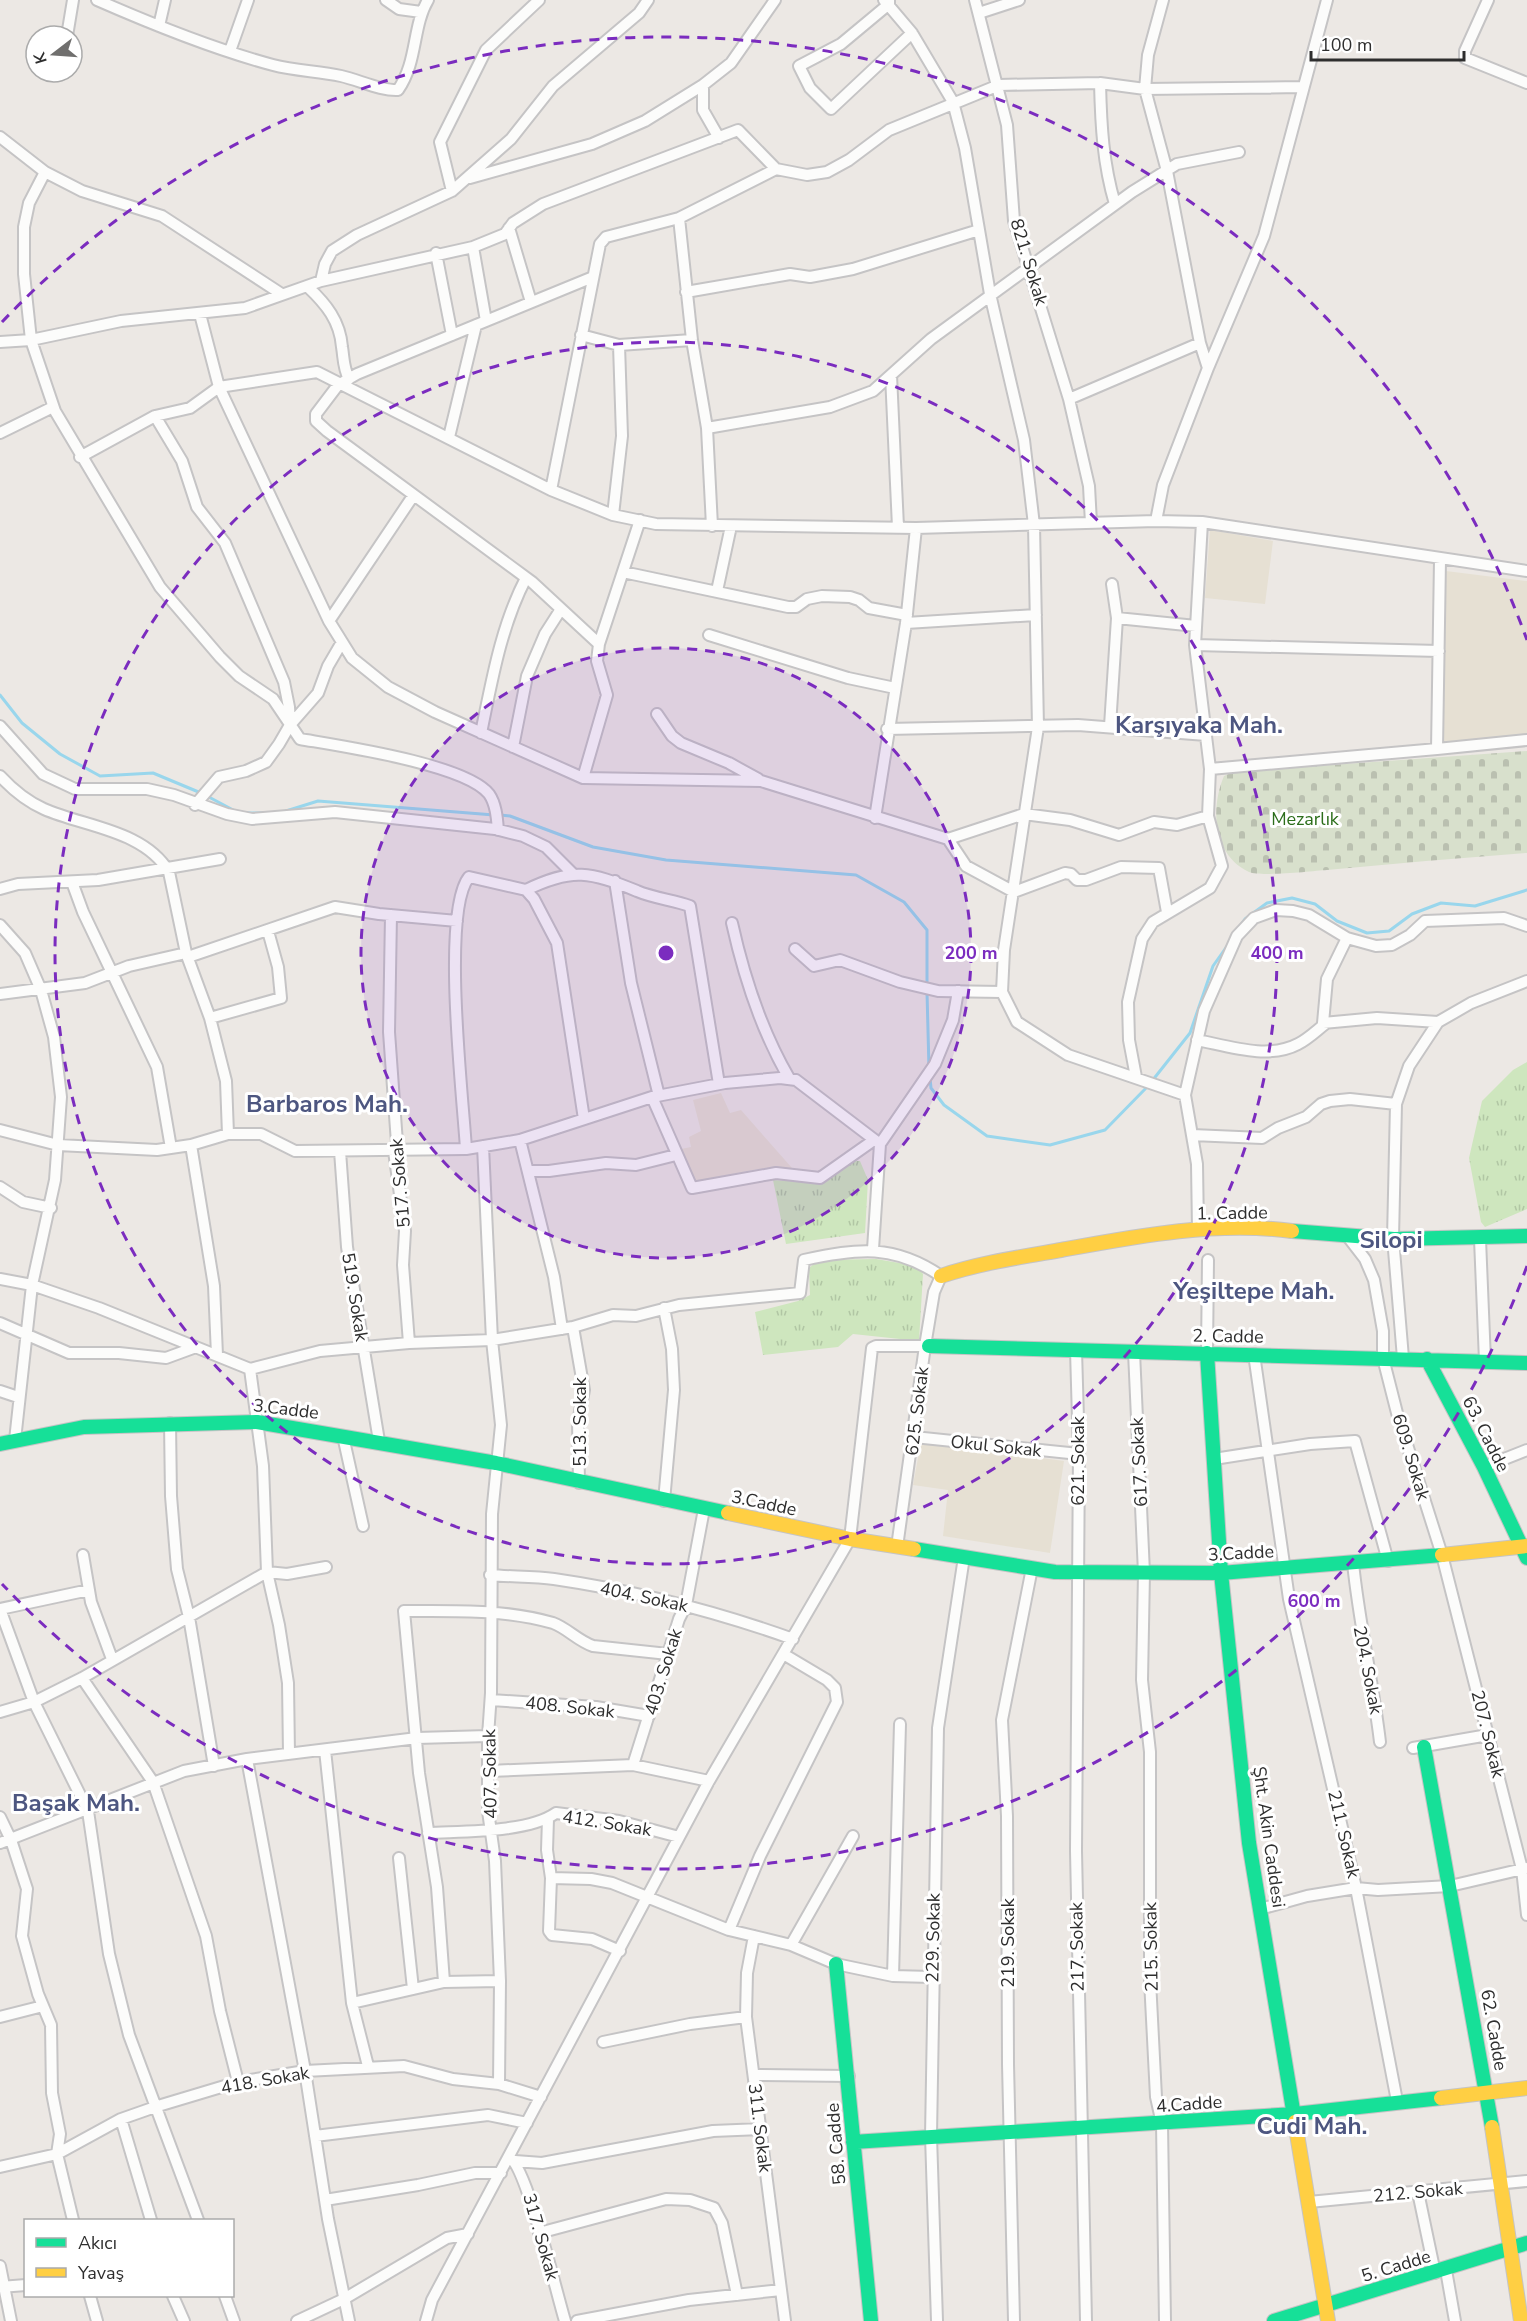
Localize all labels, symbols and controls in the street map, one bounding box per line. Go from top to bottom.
north arrow [24,24,84,84]
scale bar [1311,24,1464,62]
text: 100 m [1320,33,1372,57]
text: K [28,48,53,66]
street label: 821. Sokak [1004,216,1054,309]
district label: Karşıyaka Mah. [1115,709,1283,741]
park label: Mezarlık [1271,807,1340,831]
text: 200 m [944,941,998,965]
text: 400 m [1250,941,1304,965]
centre of rings [656,943,676,963]
district label: Barbaros Mah. [246,1088,408,1120]
street label: 517. Sokak [384,1136,416,1229]
street label: 1. Cadde [1196,1200,1268,1226]
district label: Silopi [1359,1224,1423,1256]
street label: 519. Sokak [336,1251,374,1344]
district label: Yeşiltepe Mah. [1173,1275,1334,1307]
street label: 2. Cadde [1192,1323,1264,1349]
street label: 625. Sokak [900,1364,934,1457]
street label: 513. Sokak [568,1376,592,1467]
street label: 63. Cadde [1457,1392,1515,1476]
street label: 3.Cadde [252,1393,320,1425]
street label: 609. Sokak [1386,1411,1436,1504]
street label: 621. Sokak [1066,1415,1090,1506]
street label: 617. Sokak [1125,1416,1153,1507]
street label: Okul Sokak [949,1429,1044,1463]
street label: 3.Cadde [729,1484,799,1522]
street label: 3.Cadde [1207,1539,1275,1567]
street label: 404. Sokak [598,1576,691,1618]
text: 600 m [1287,1589,1341,1613]
street label: 204. Sokak [1348,1624,1389,1717]
street label: 403. Sokak [638,1625,688,1718]
street label: 207. Sokak [1466,1688,1511,1781]
street label: 408. Sokak [524,1690,617,1724]
street label: 407. Sokak [477,1728,503,1819]
street label: Şht. Akin Caddesi [1247,1765,1291,1909]
district label: Başak Mah. [12,1787,140,1819]
street label: 211. Sokak [1322,1788,1366,1881]
street label: 412. Sokak [561,1804,654,1842]
street label: 229. Sokak [920,1892,946,1983]
street label: 219. Sokak [996,1897,1020,1988]
street label: 217. Sokak [1064,1901,1090,1992]
street label: 215. Sokak [1138,1901,1164,1992]
street label: 62. Cadde [1475,1987,1513,2073]
street label: 418. Sokak [219,2060,312,2100]
street label: 311. Sokak [743,2082,777,2175]
street label: 4.Cadde [1155,2090,1223,2118]
street label: 58. Cadde [820,2102,852,2186]
district label: Cudi Mah. [1257,2110,1367,2142]
street label: 212. Sokak [1372,2176,1465,2208]
street label: 317. Sokak [517,2191,565,2284]
legend [24,2219,234,2297]
text: Akıcı [78,2231,117,2255]
street label: 5. Cadde [1358,2244,1434,2288]
text: Yavaş [77,2261,124,2285]

